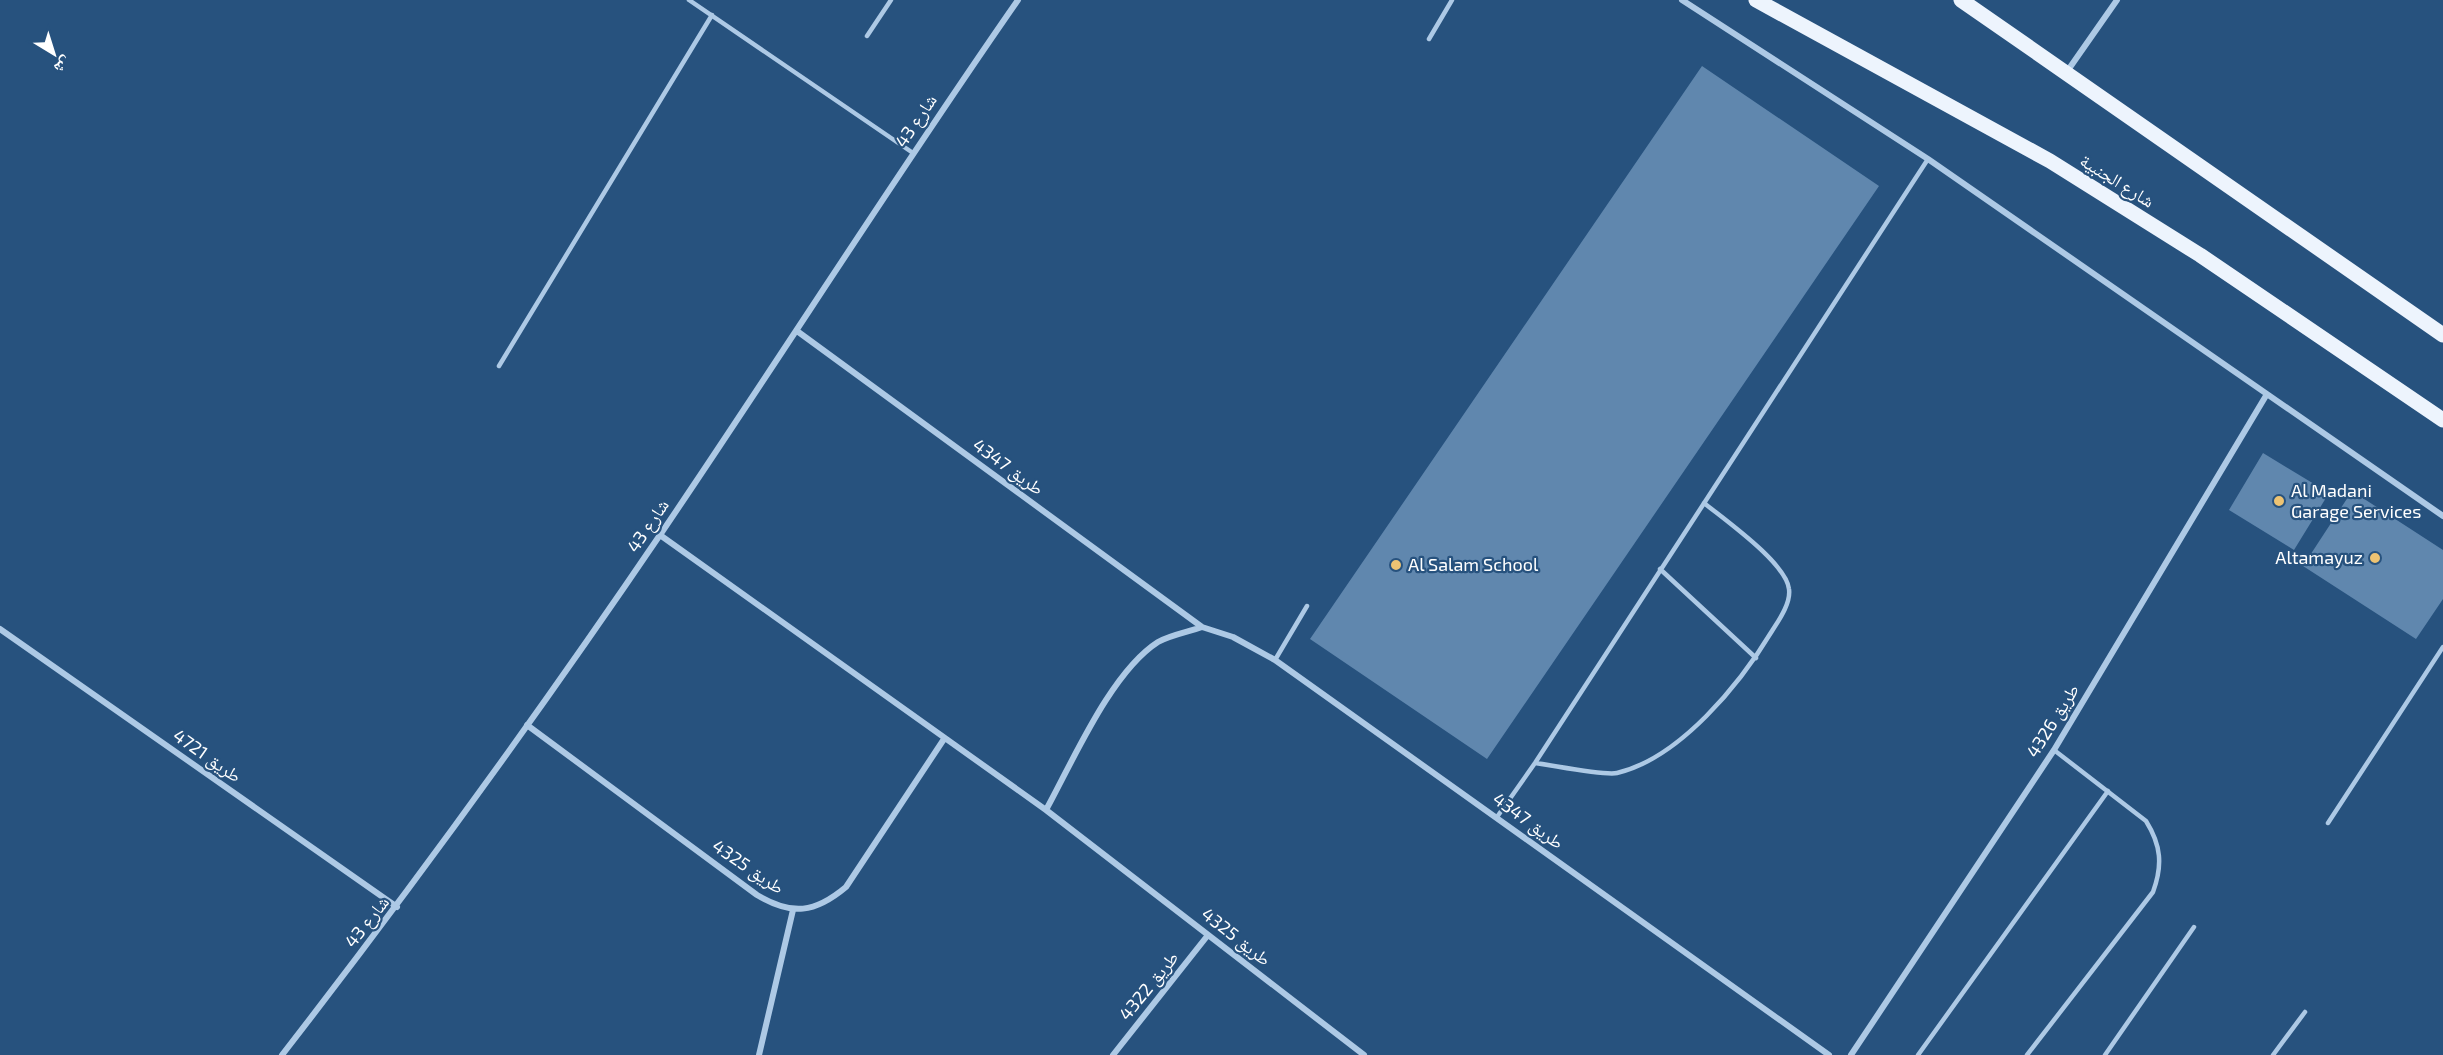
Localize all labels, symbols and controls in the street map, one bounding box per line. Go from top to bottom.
north arrow [24,24,84,84]
text: ش [50,53,76,79]
street label: شارع 43 [889,90,942,152]
street label: شارع الجنبية [2076,149,2159,212]
street label: طريق 4347 [968,433,1048,500]
place label: Al Madani Garage Services [2291,479,2421,522]
marker: Al Madani Garage Services [2272,494,2286,508]
street label: شارع 43 [621,495,674,557]
place label: Altamayuz [2275,546,2363,568]
marker: Altamayuz [2368,551,2382,565]
place label: Al Salam School [1408,553,1539,575]
marker: Al Salam School [1389,558,1403,572]
street label: طريق 4326 [2021,680,2084,762]
street label: طريق 4721 [169,724,246,788]
street label: طريق 4347 [1488,787,1568,854]
street label: طريق 4325 [708,834,789,899]
street label: شارع 43 [339,891,394,952]
street label: طريق 4325 [1197,902,1276,971]
street label: طريق 4322 [1114,947,1183,1025]

